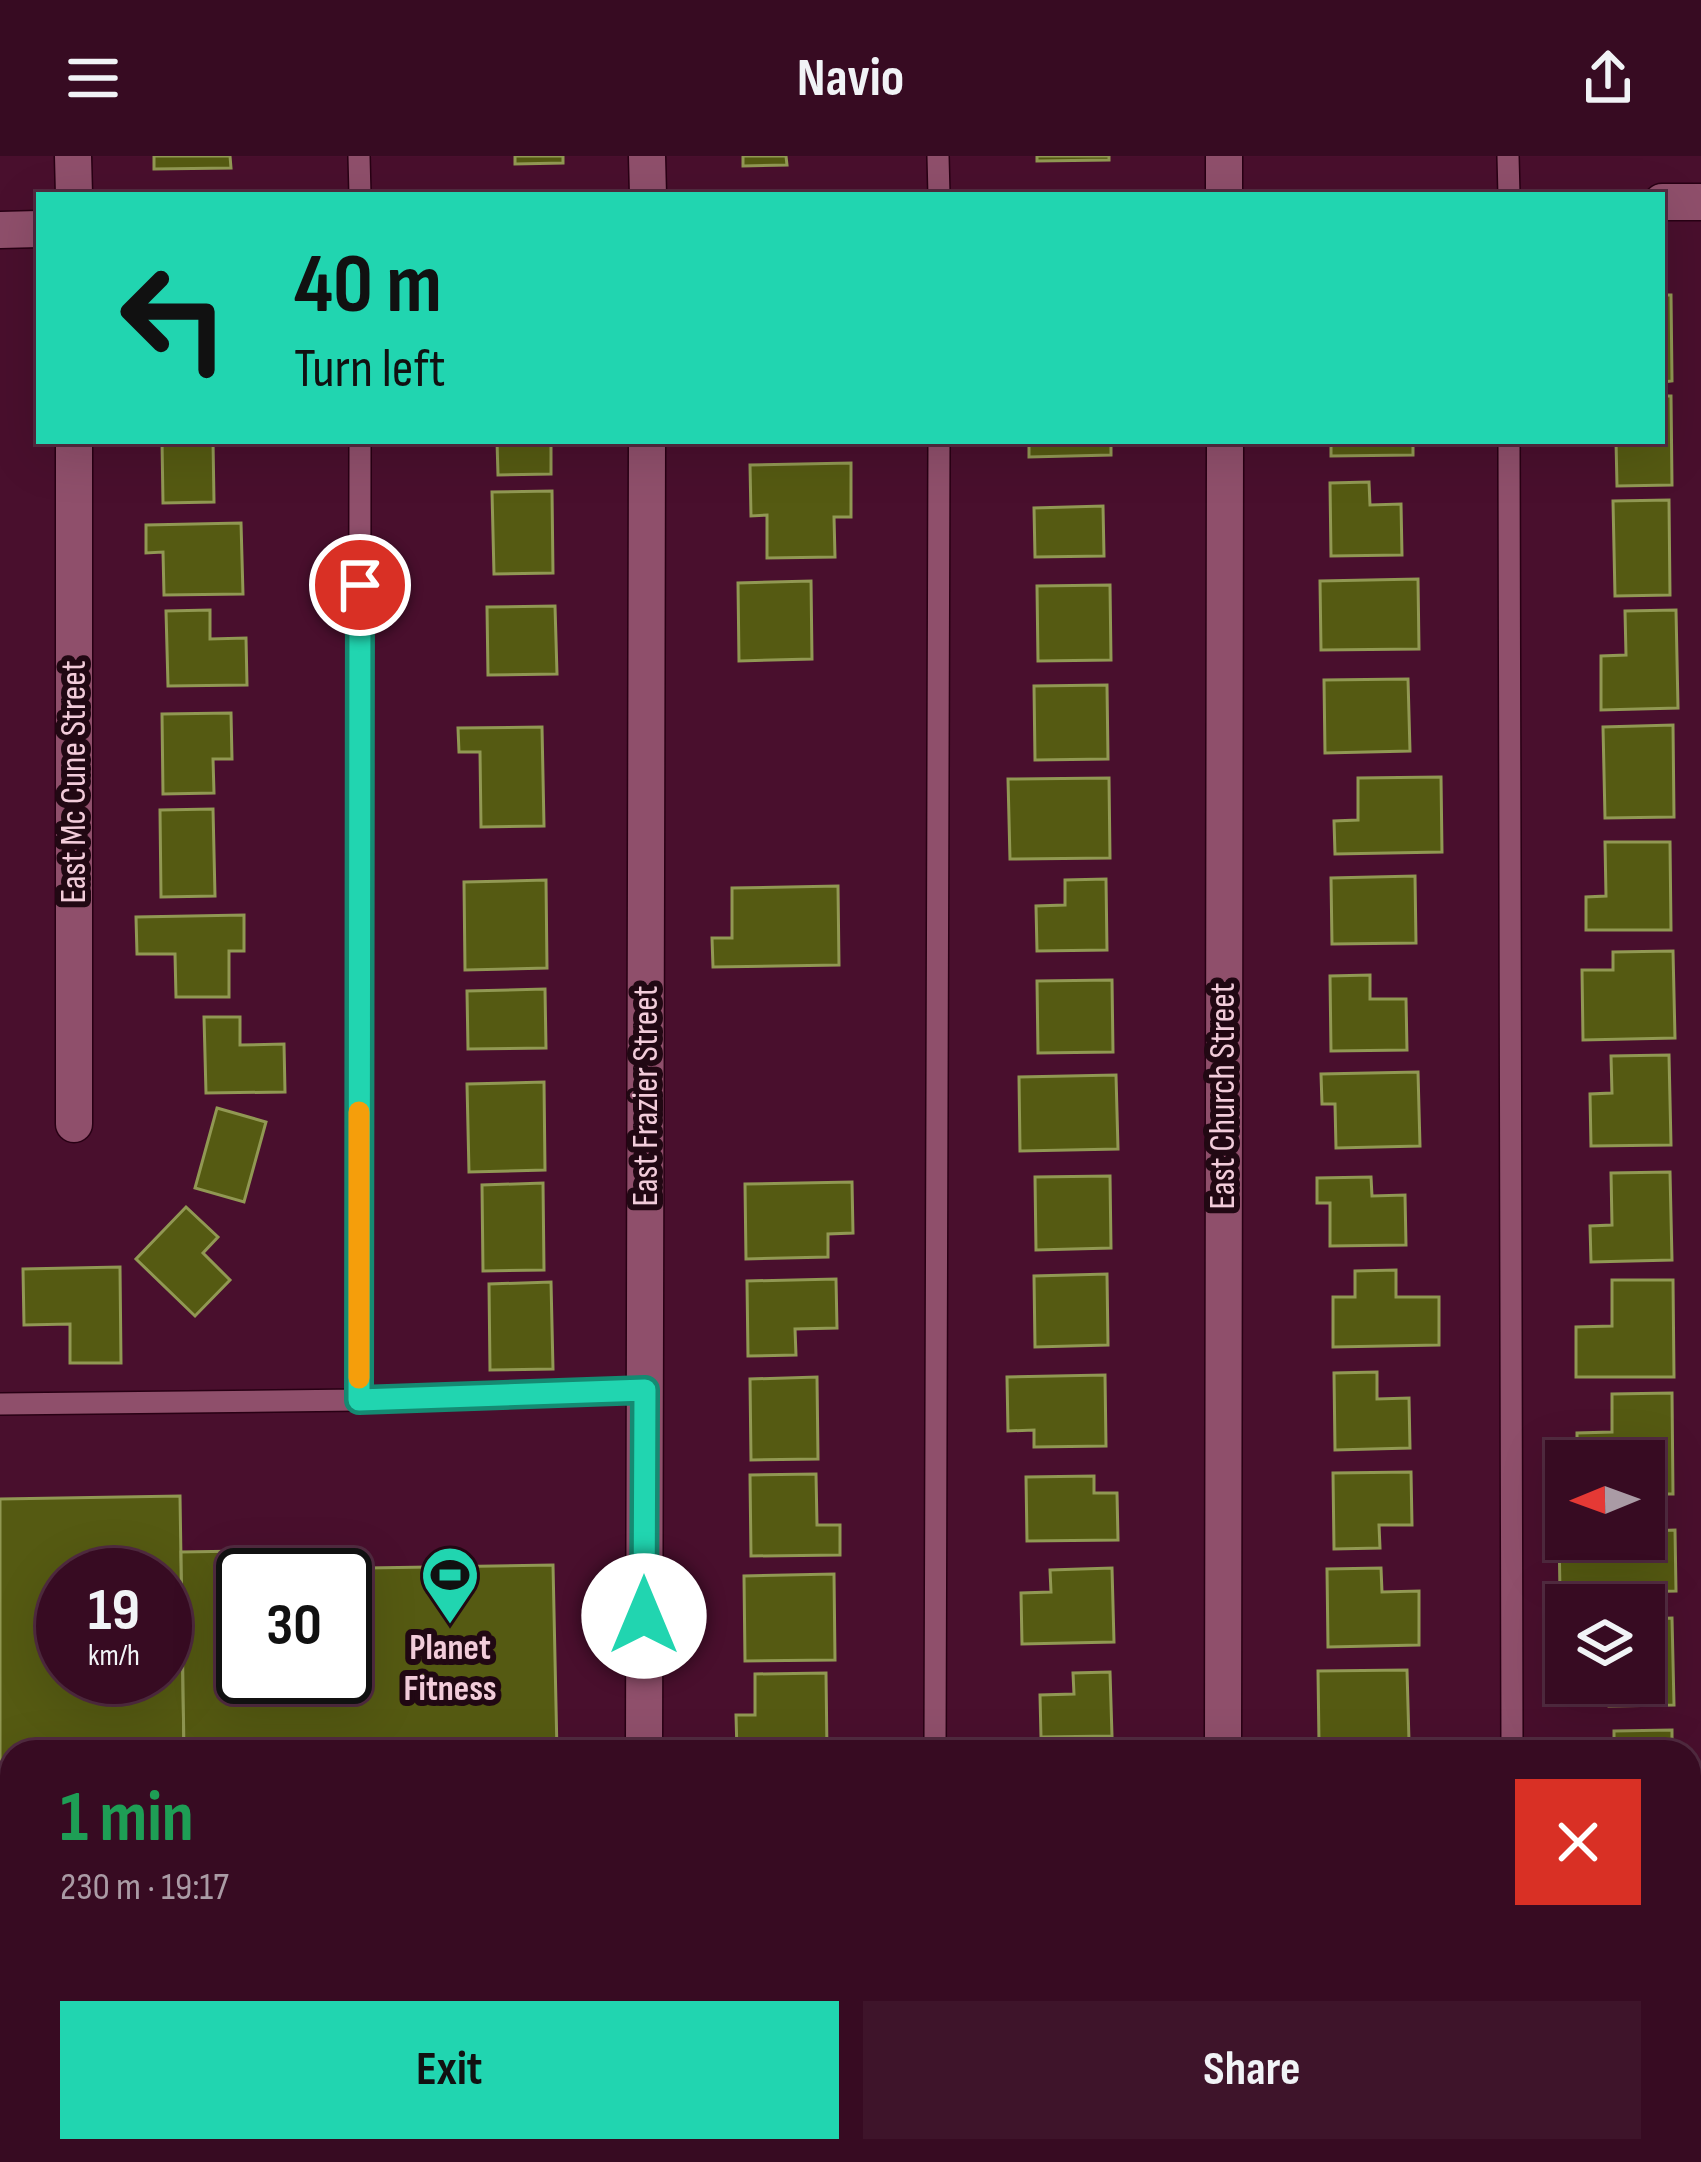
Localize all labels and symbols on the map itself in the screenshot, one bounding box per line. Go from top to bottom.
pin [309,534,411,636]
street label: East Mc Cune Street [53,660,96,904]
street label: East Church Street [1202,983,1245,1209]
street label: East Frazier Street [625,985,668,1207]
north arrow [1545,1440,1665,1560]
sports icon: Planet Fitness [419,1544,481,1626]
speed limit sign: 30 [216,1548,372,1704]
position arrow [581,1553,707,1679]
place label: Planet Fitness [403,1627,497,1711]

